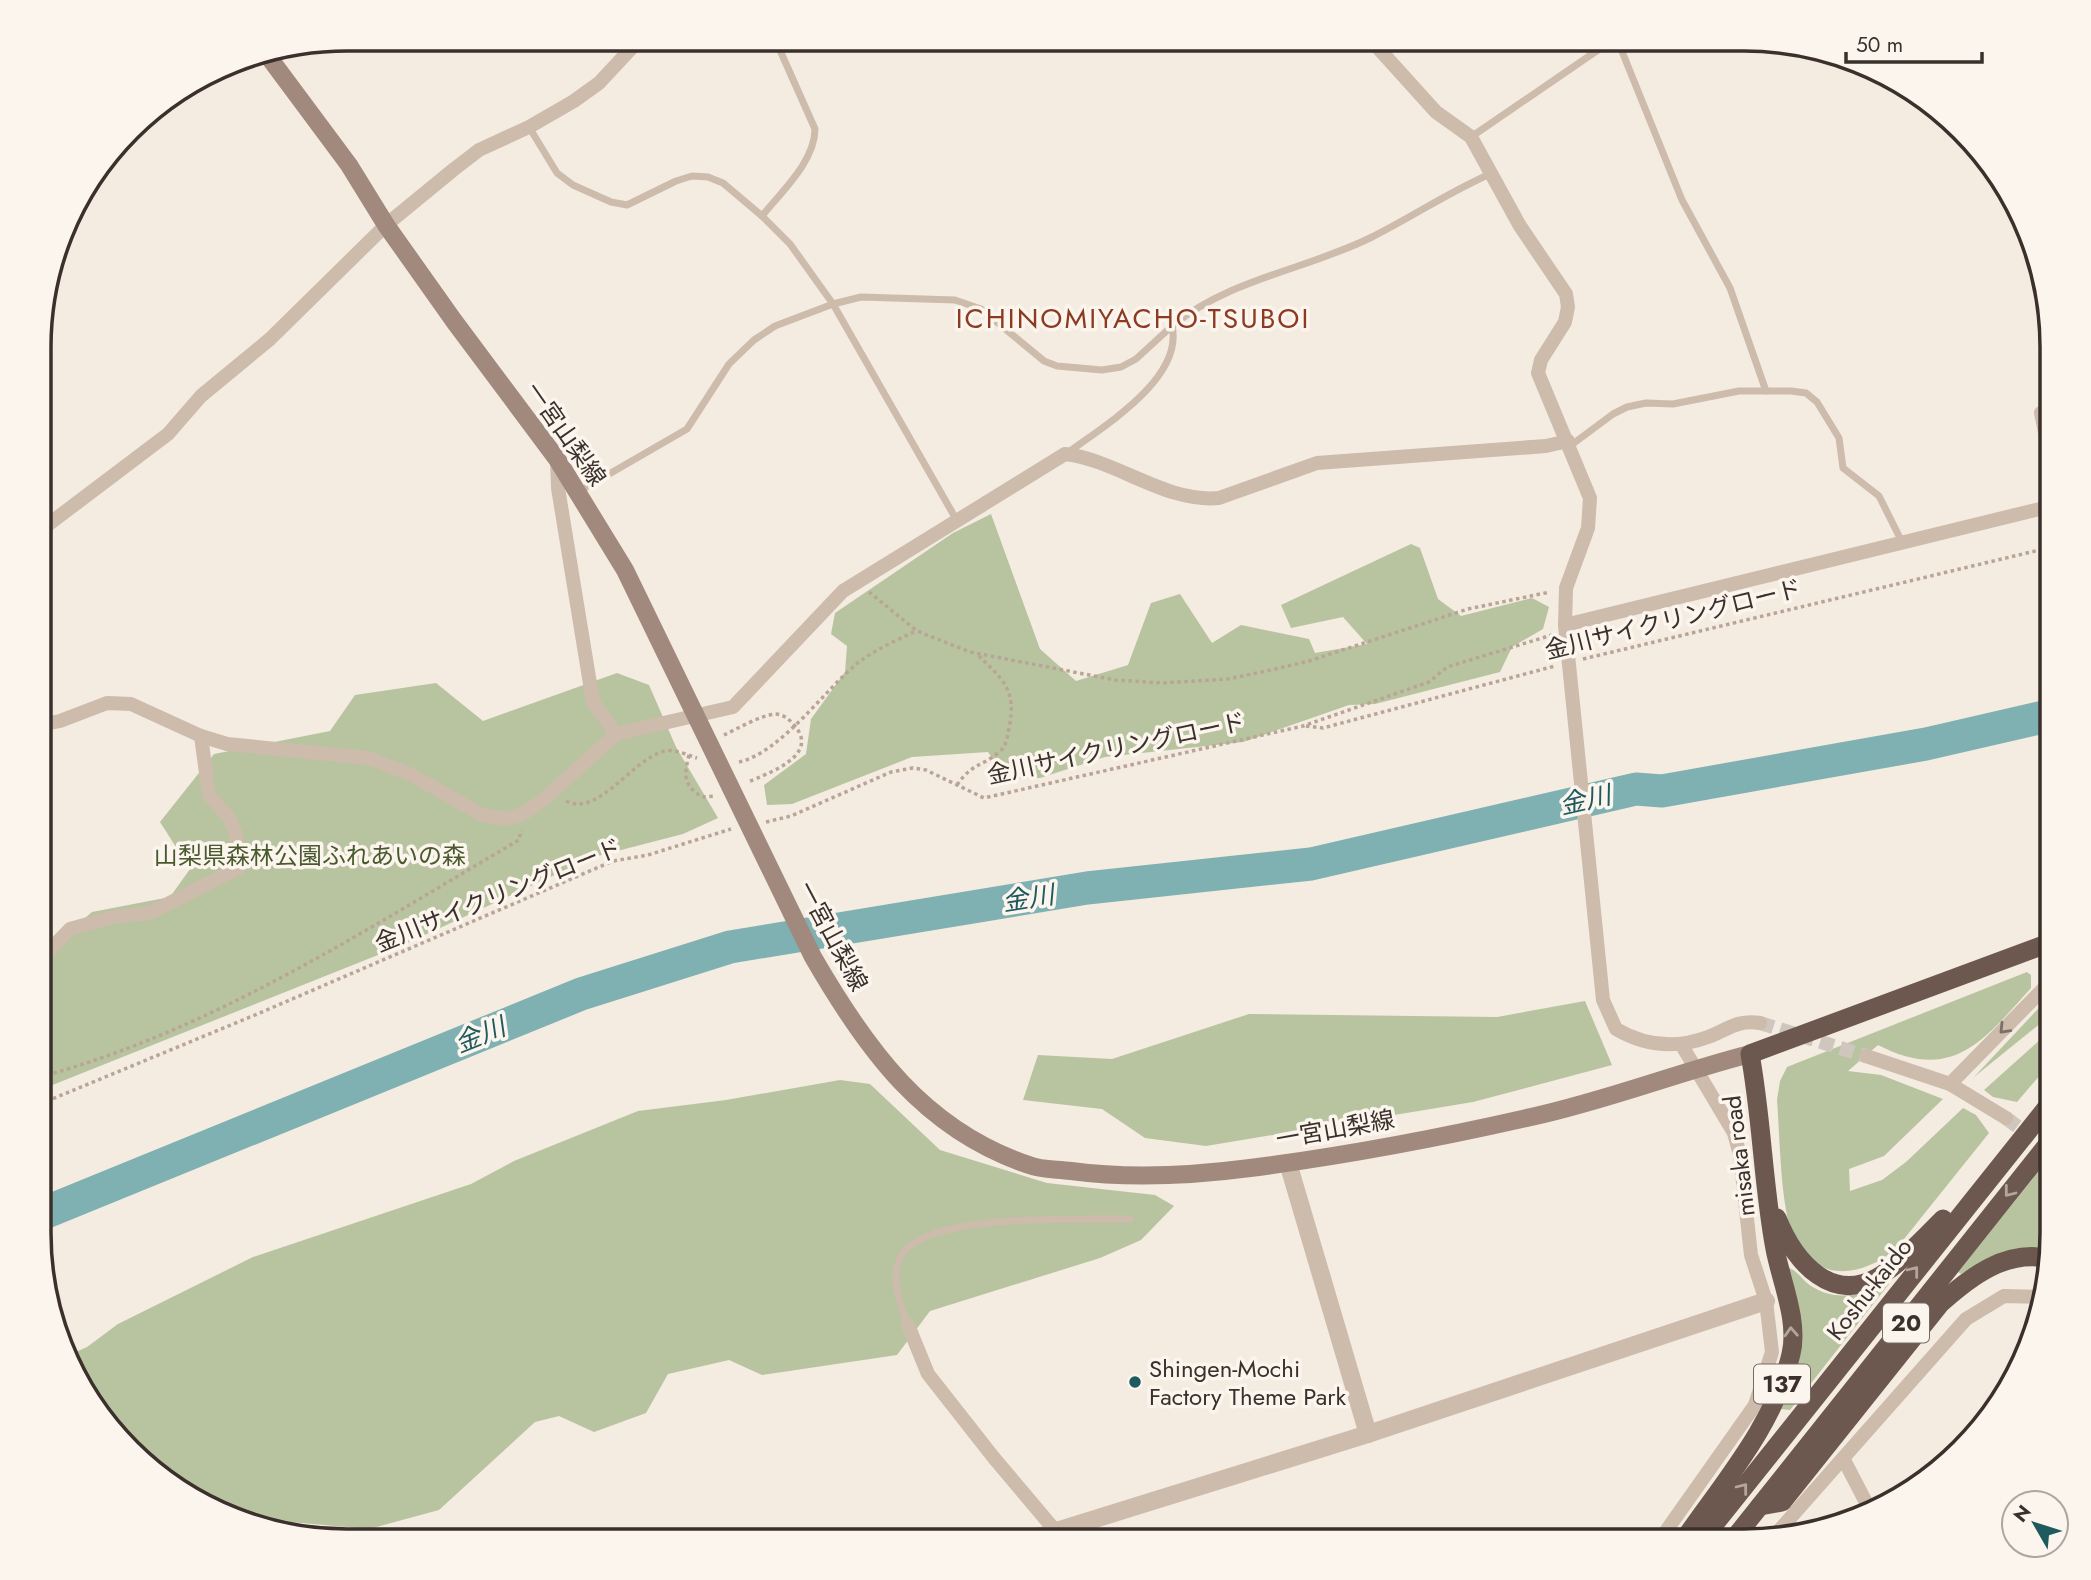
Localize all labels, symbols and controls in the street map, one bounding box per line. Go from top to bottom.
scale bar [1846,21,1982,65]
text: 50 m [1856,30,1903,60]
district label: ICHINOMIYACHO-TSUBOI [956,298,1310,339]
street label: 一宮山梨線 [517,375,615,493]
street label: 金川サイクリングロード [1541,570,1805,668]
street label: 金川サイクリングロード [983,703,1249,793]
water label: 金川 [1555,775,1618,824]
street label: 金川サイクリングロード [369,829,627,961]
park label: 山梨県森林公園ふれあいの森 [154,838,466,873]
street label: 一宮山梨線 [789,875,877,997]
water label: 金川 [999,875,1060,921]
water label: 金川 [449,1007,514,1062]
one-way arrow [2000,1021,2013,1034]
street label: misaka road [1714,1093,1764,1219]
street label: 一宮山梨線 [1273,1101,1397,1157]
one-way arrow [2005,1184,2017,1197]
street label: Koshu-kaido [1818,1231,1920,1347]
one-way arrow [1906,1266,1919,1278]
road number: 20 [1883,1304,1929,1342]
one-way arrow [1784,1327,1799,1338]
place label: Shingen-Mochi Factory Theme Park [1149,1351,1346,1414]
road number: 137 [1754,1364,1810,1404]
marker: Shingen-Mochi Factory Theme Park [1127,1374,1143,1390]
one-way arrow [1735,1483,1748,1496]
north arrow [2000,1489,2070,1559]
text: N [2007,1499,2037,1528]

